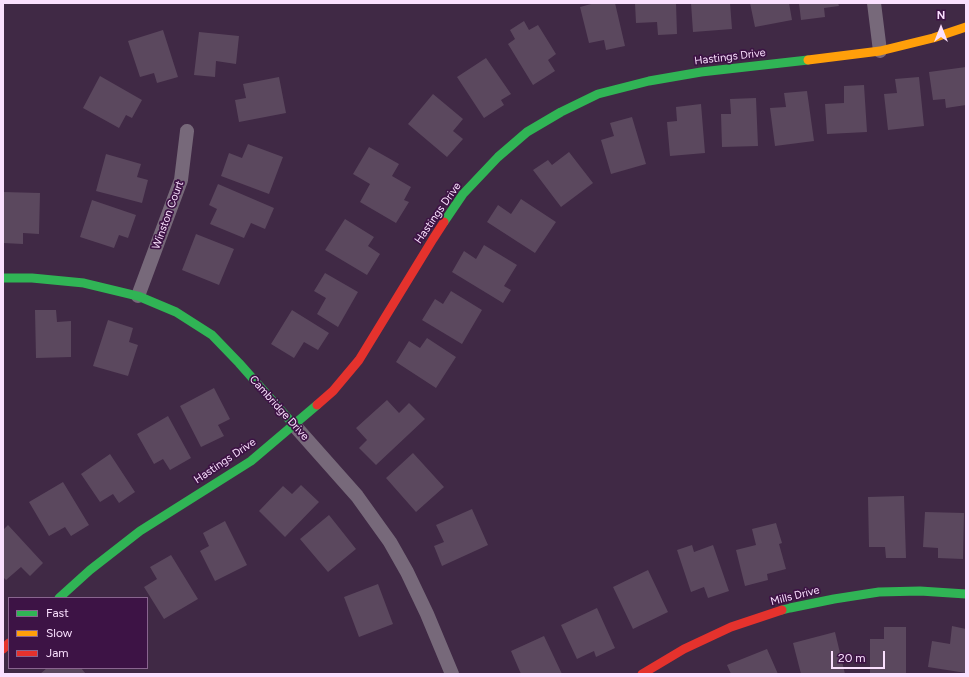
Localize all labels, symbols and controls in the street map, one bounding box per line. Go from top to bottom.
north arrow [921,8,961,48]
text: N [937,9,945,22]
street label: Hastings Drive [694,46,766,68]
street label: Winston Court [149,179,187,251]
street label: Hastings Drive [412,180,464,246]
street label: Cambridge Drive [246,373,312,443]
street label: Hastings Drive [192,436,258,486]
street label: Mills Drive [769,584,821,608]
legend [8,597,148,669]
text: Fast [46,606,69,620]
text: Slow [46,626,72,640]
scale bar [833,643,887,669]
text: Jam [46,646,69,660]
text: 20 m [838,651,866,665]

